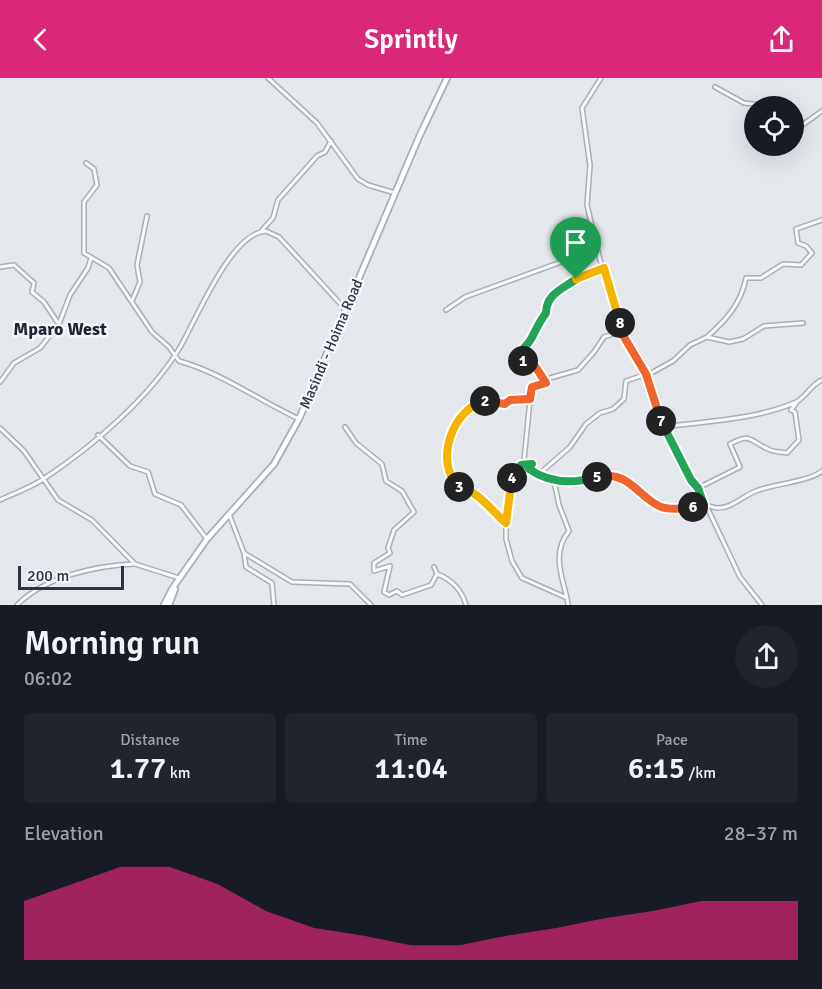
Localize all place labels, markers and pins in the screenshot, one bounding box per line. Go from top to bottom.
pin [550,217,601,279]
pin: 8 [605,308,635,338]
pin: 1 [508,346,538,376]
pin: 2 [470,386,500,416]
pin: 7 [646,406,676,436]
pin: 5 [582,462,612,492]
pin: 4 [497,463,527,493]
pin: 3 [444,472,474,502]
pin: 6 [678,492,708,522]

